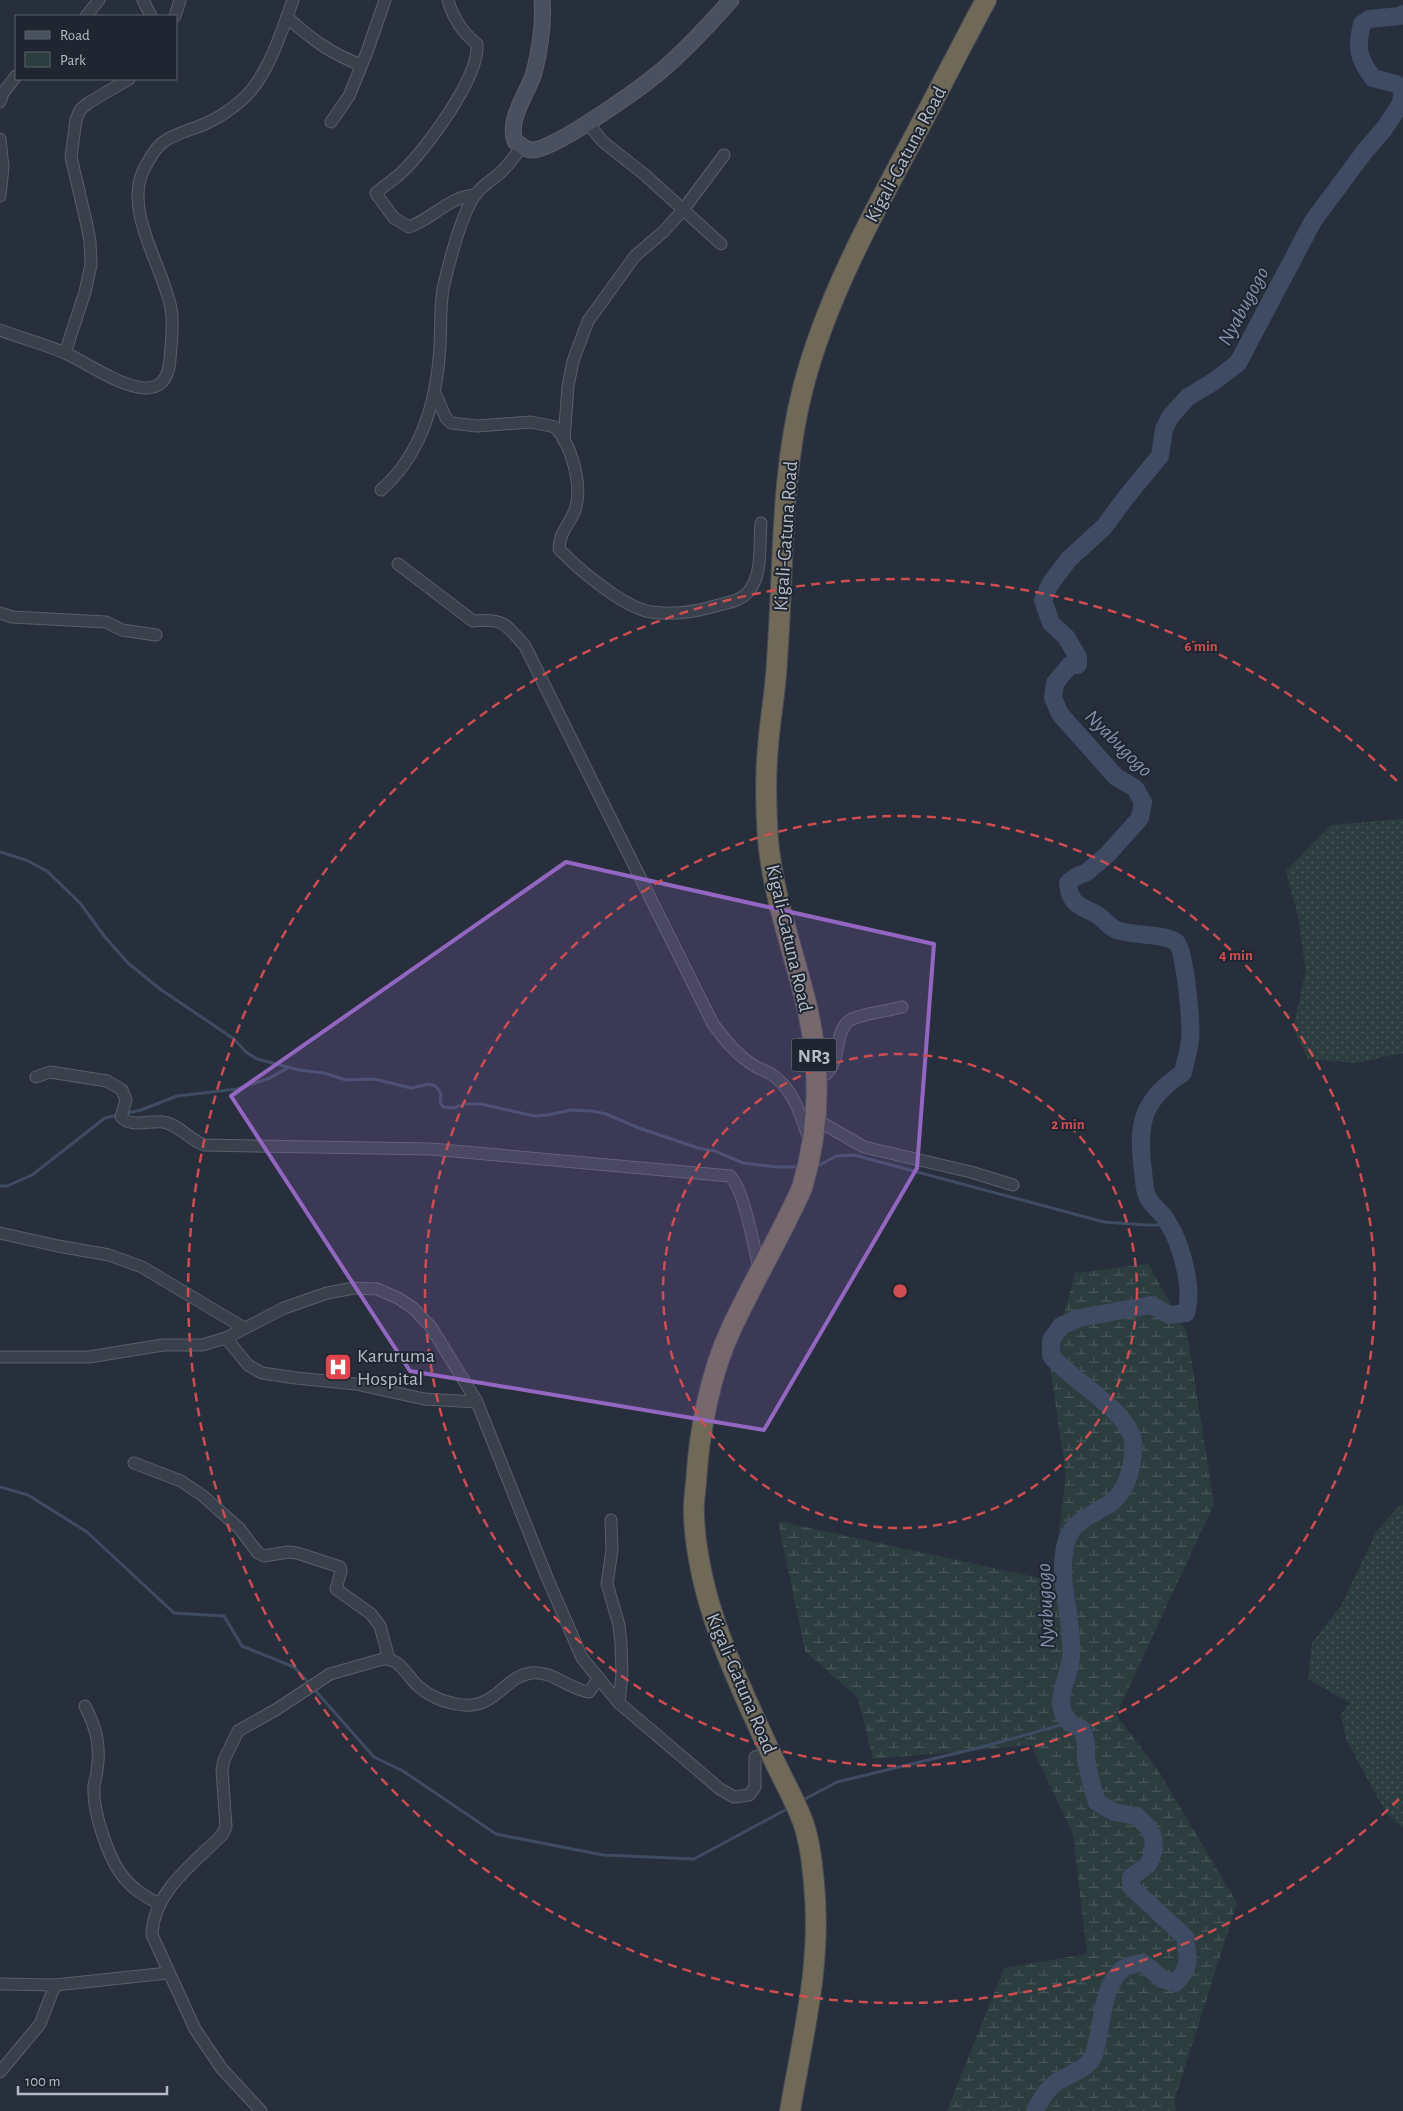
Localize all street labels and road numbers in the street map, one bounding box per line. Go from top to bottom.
street label: Kigali-Gatuna Road [862,83,950,226]
street label: Kigali-Gatuna Road [771,460,801,612]
street label: Kigali-Gatuna Road [762,863,816,1014]
road number: NR3 [792,1038,836,1072]
street label: Kigali-Gatuna Road [702,1610,780,1757]

